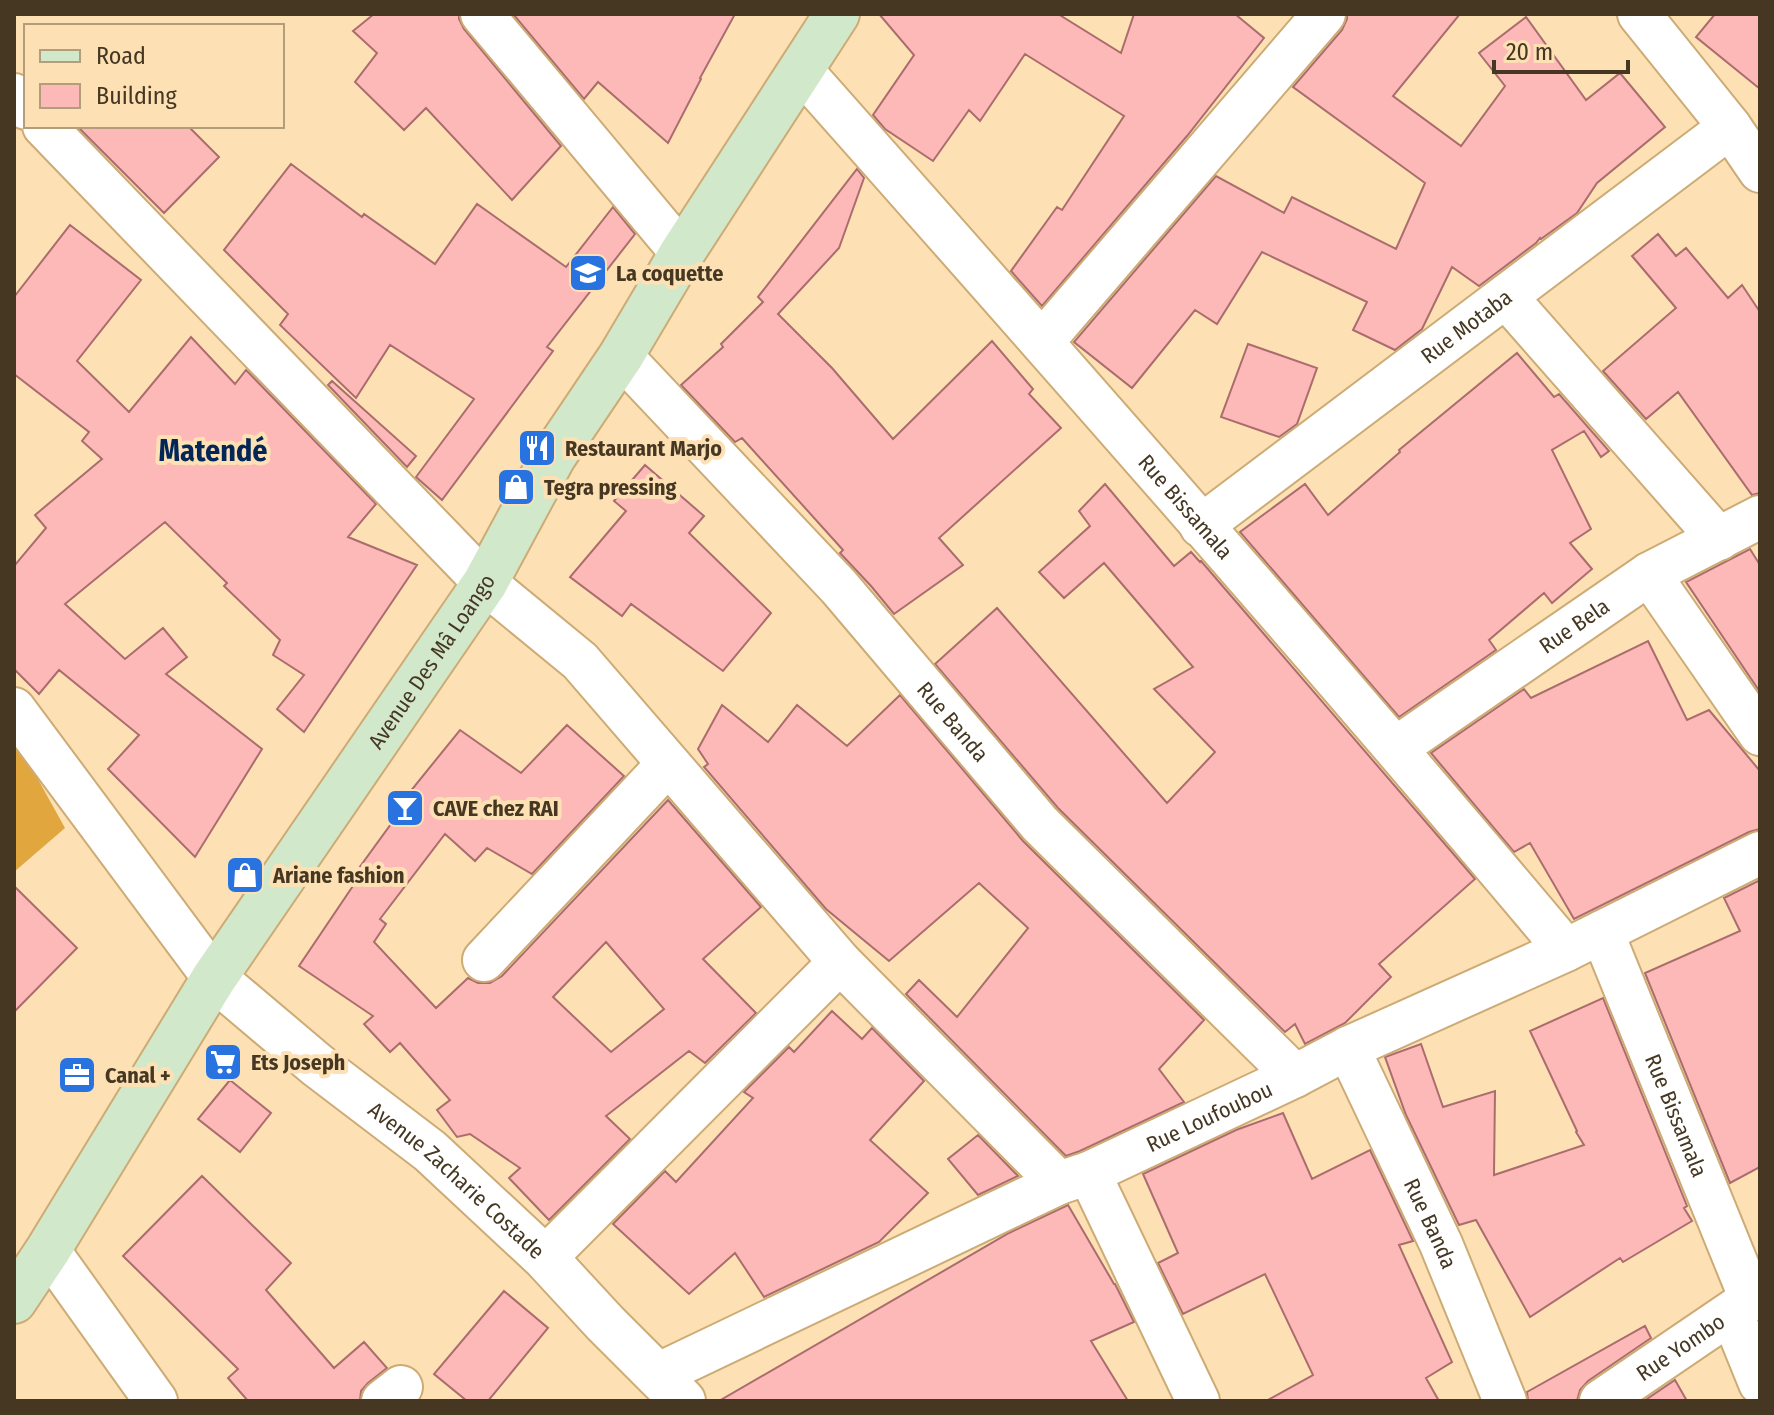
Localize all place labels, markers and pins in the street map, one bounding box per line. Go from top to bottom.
school or university icon: La coquette [567,252,609,294]
place label: La coquette [616,260,723,287]
restaurant icon: Restaurant Marjo [516,427,558,469]
place label: Restaurant Marjo [565,435,722,462]
shop icon: Tegra pressing [495,466,537,508]
place label: Tegra pressing [544,474,676,501]
bar icon: CAVE chez RAI [384,787,426,829]
place label: CAVE chez RAI [433,795,559,822]
shop icon: Ariane fashion [224,854,266,896]
place label: Ariane fashion [272,862,405,889]
supermarket icon: Ets Joseph [202,1041,244,1083]
place label: Ets Joseph [251,1049,345,1076]
office icon: Canal + [56,1054,98,1096]
place label: Canal + [105,1062,171,1089]

